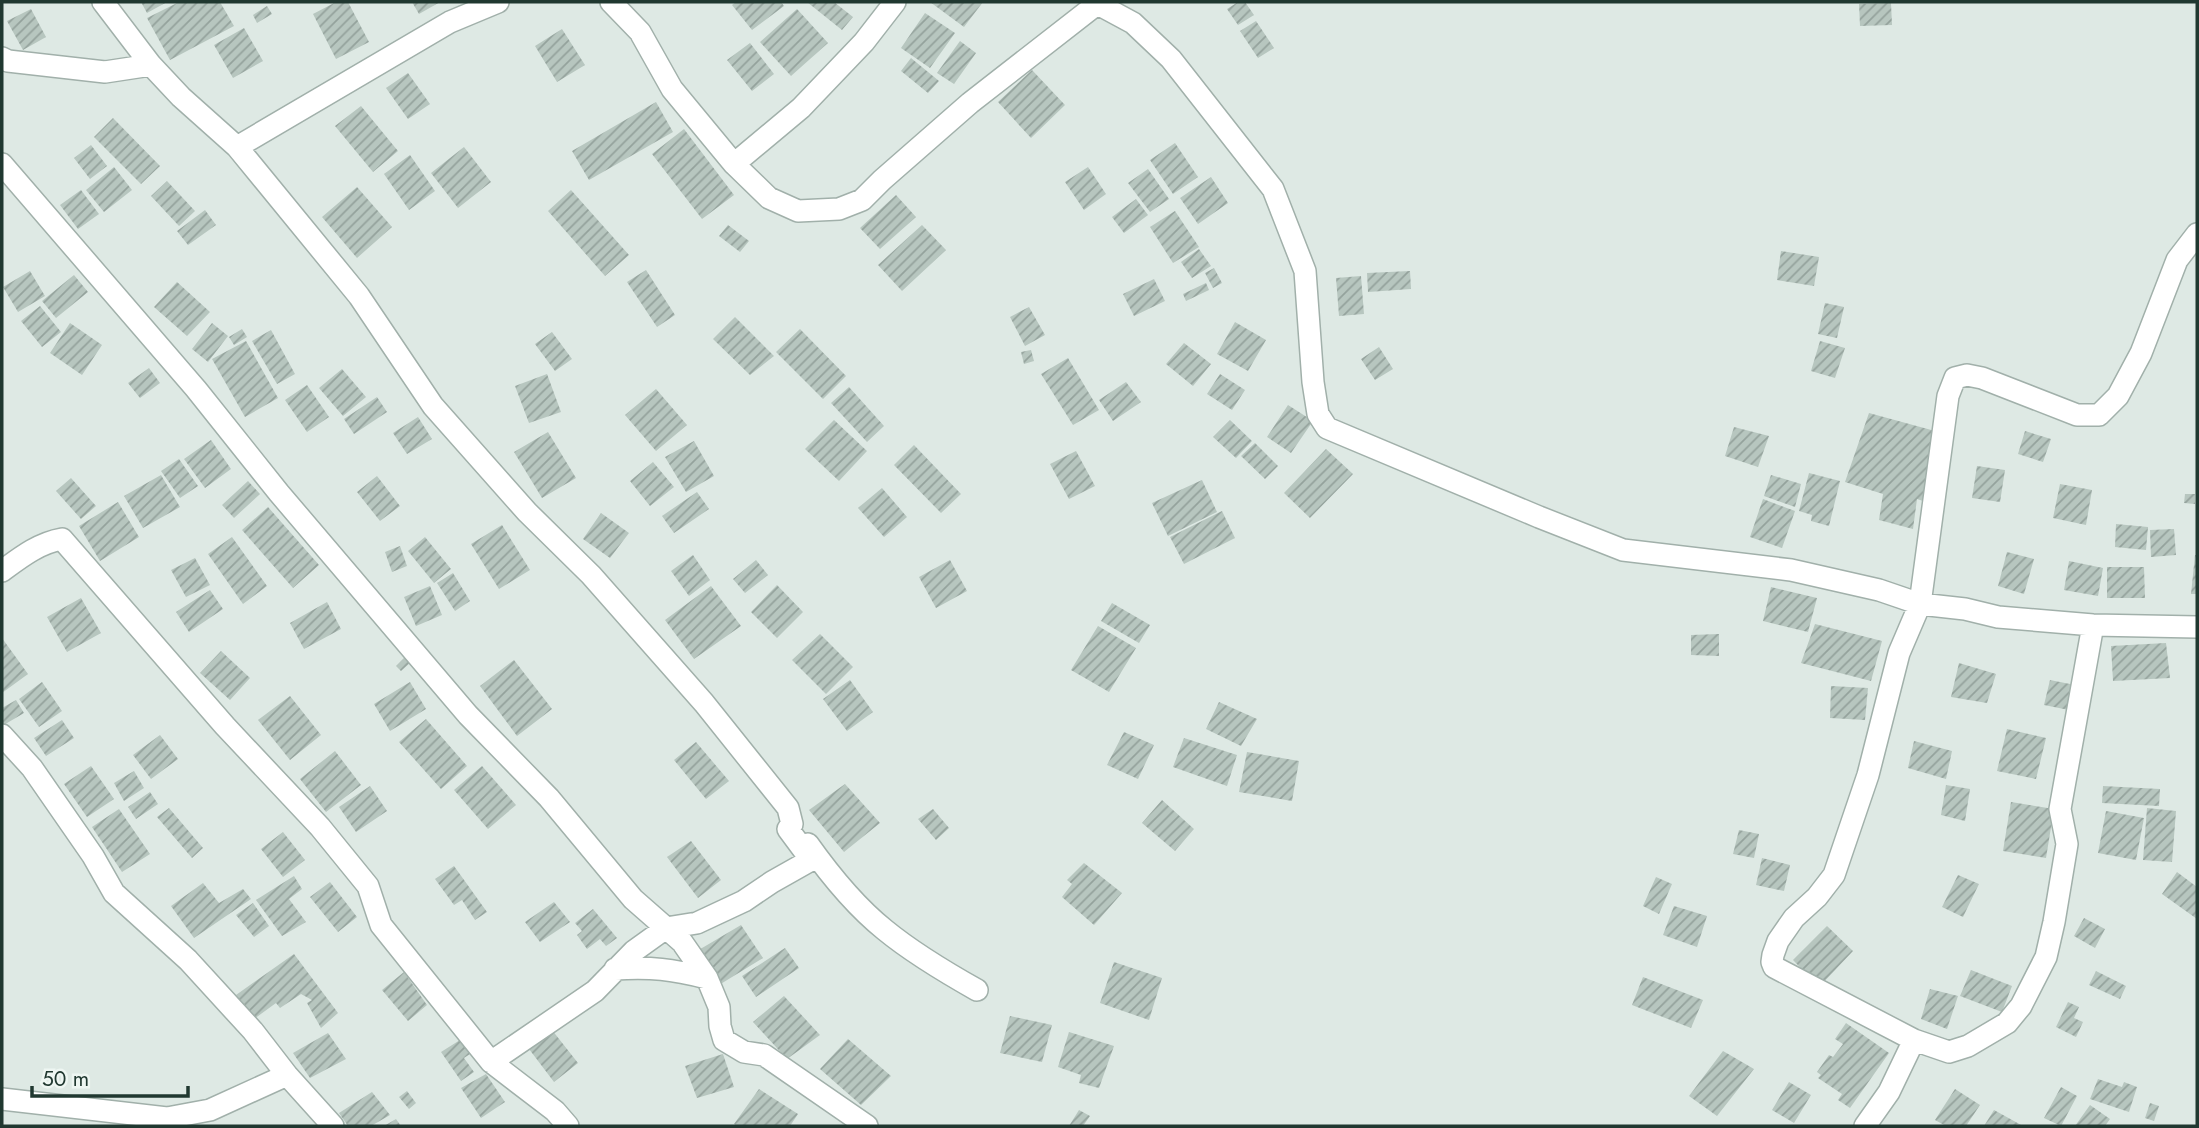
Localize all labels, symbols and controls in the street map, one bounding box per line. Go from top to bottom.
scale bar [32,1054,187,1098]
text: 50 m [42,1064,89,1094]

